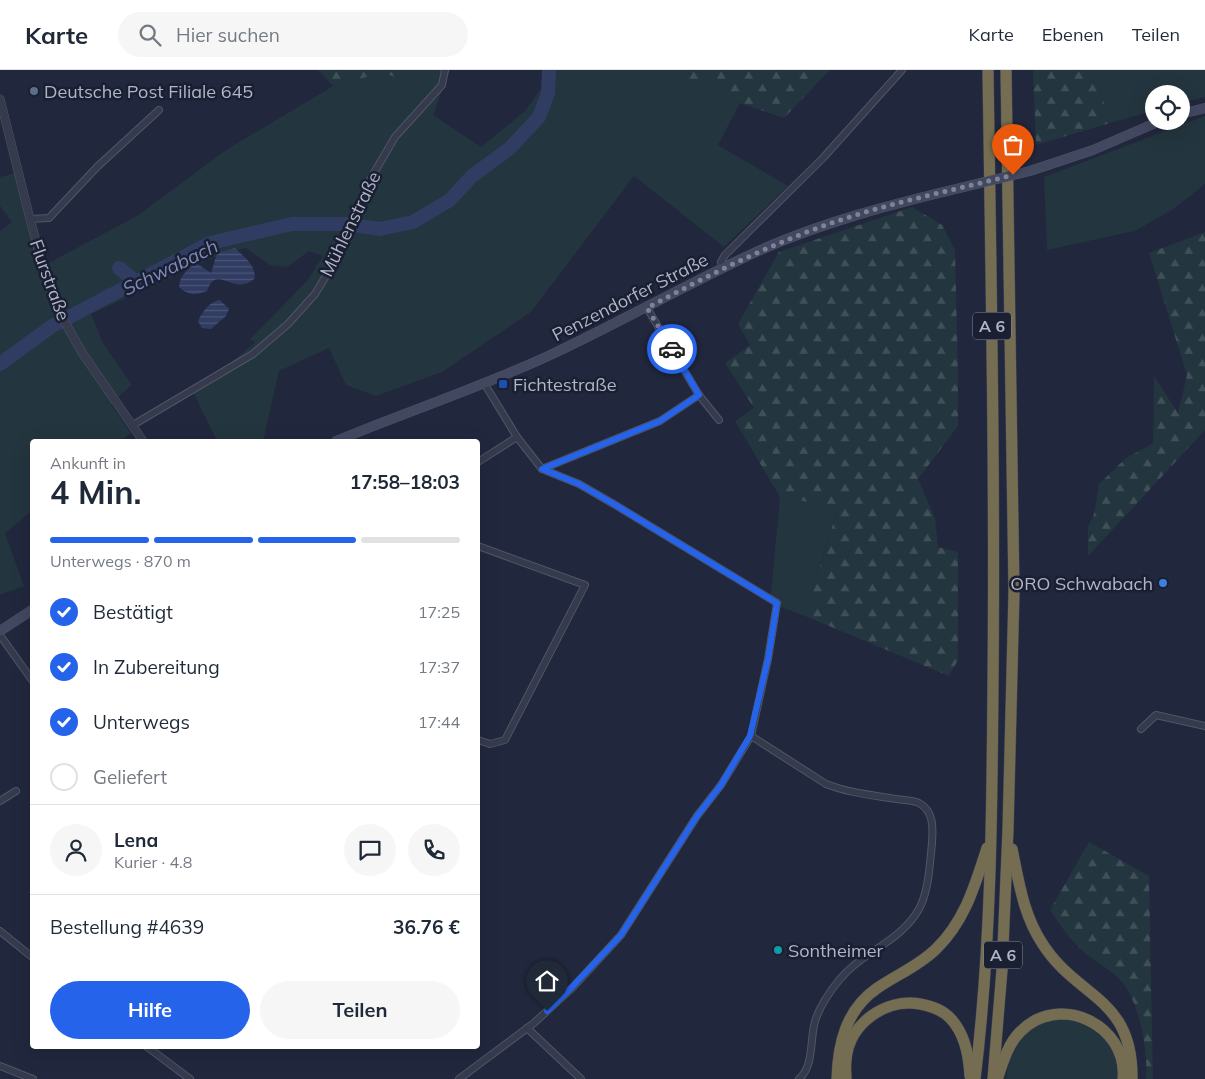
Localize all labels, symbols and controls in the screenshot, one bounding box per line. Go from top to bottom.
search box [118,12,468,57]
text: Karte [25,20,88,50]
icon: search [136,21,164,49]
text: Hier suchen [176,23,280,47]
text: Karte [968,23,1014,46]
text: Ebenen [1042,23,1104,46]
text: Teilen [1132,23,1180,46]
place label: Deutsche Post Filiale 645 [44,80,253,103]
marker: Deutsche Post Filiale 645 [28,85,40,97]
map controls [1145,85,1190,130]
button: locate [1145,85,1190,130]
pin [992,124,1034,175]
icon: bag [999,131,1027,159]
street label: Mühlenstraße [315,167,385,281]
water label: Schwabach [118,234,222,300]
street label: Flurstraße [25,236,75,324]
street label: Penzendorfer Straße [548,248,712,346]
road number: A 6 [973,312,1011,340]
courier [647,324,697,374]
icon: car [658,335,686,363]
place label: Fichtestraße [513,373,616,396]
marker: Fichtestraße [497,378,509,390]
text: Ankunft in [50,453,126,473]
text: 17:58–18:03 [350,470,460,494]
text: 4 Min. [50,472,141,512]
text: Unterwegs · 870 m [50,551,191,571]
place label: ORO Schwabach [1010,572,1153,595]
marker: ORO Schwabach [1157,577,1169,589]
icon: check [50,598,78,626]
text: Bestätigt [93,600,173,624]
text: 17:25 [418,602,460,622]
icon: check [50,653,78,681]
text: In Zubereitung [93,655,220,679]
text: 17:37 [418,657,460,677]
icon: check [50,708,78,736]
text: Unterwegs [93,710,190,734]
text: 17:44 [418,712,460,732]
text: Geliefert [93,765,167,789]
button: person [50,824,102,876]
button: chat [344,824,396,876]
button: phone [408,824,460,876]
text: Lena [114,828,158,852]
text: Kurier · 4.8 [114,852,192,872]
text: Bestellung #4639 [50,915,204,939]
text: 36.76 € [393,915,460,939]
place label: Sontheimer [788,939,884,962]
road number: A 6 [984,942,1022,968]
marker: Sontheimer [772,944,784,956]
pin [526,960,568,1011]
icon: home [533,967,561,995]
button: Hilfe [50,981,250,1039]
button: Teilen [260,981,460,1039]

